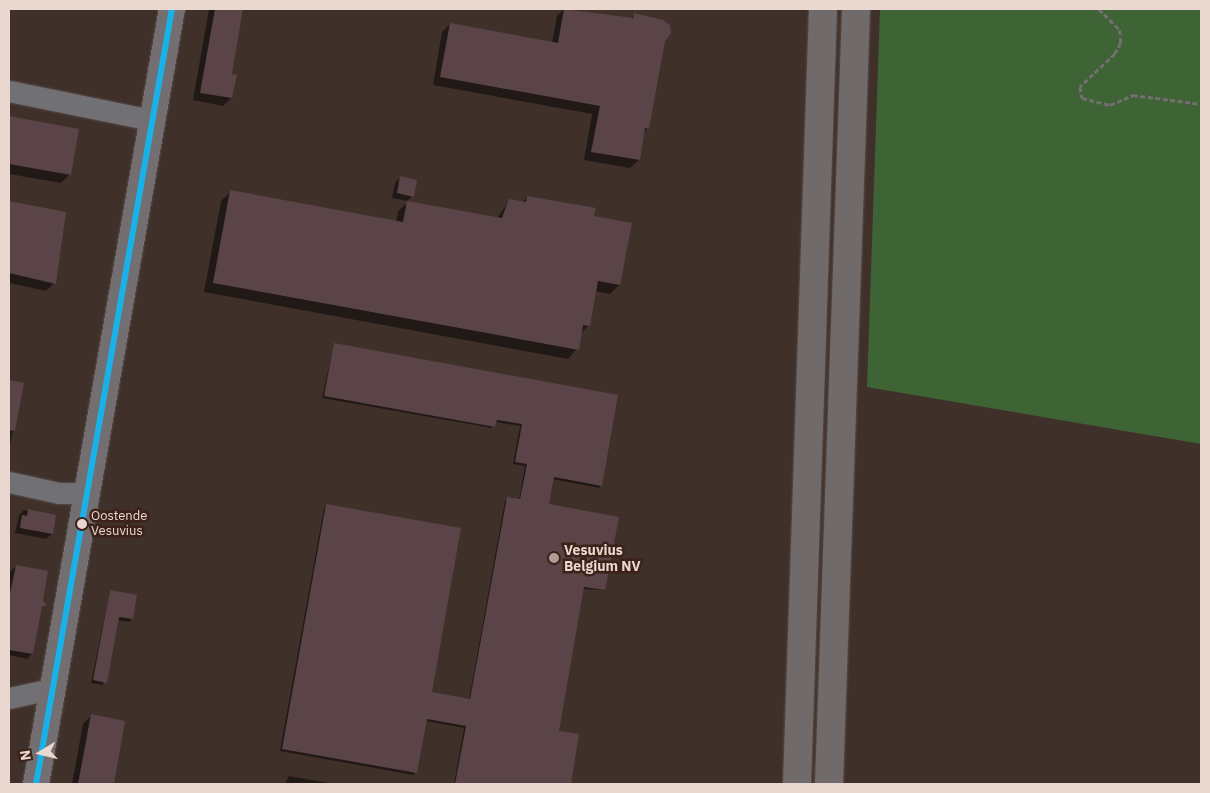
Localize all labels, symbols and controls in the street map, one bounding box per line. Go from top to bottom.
place label: Oostende Vesuvius [91,509,147,540]
marker: Oostende Vesuvius [77,519,87,529]
place label: Vesuvius Belgium NV [564,542,641,574]
marker: Vesuvius Belgium NV [548,552,560,564]
north arrow [15,728,65,778]
text: N [16,749,35,762]

